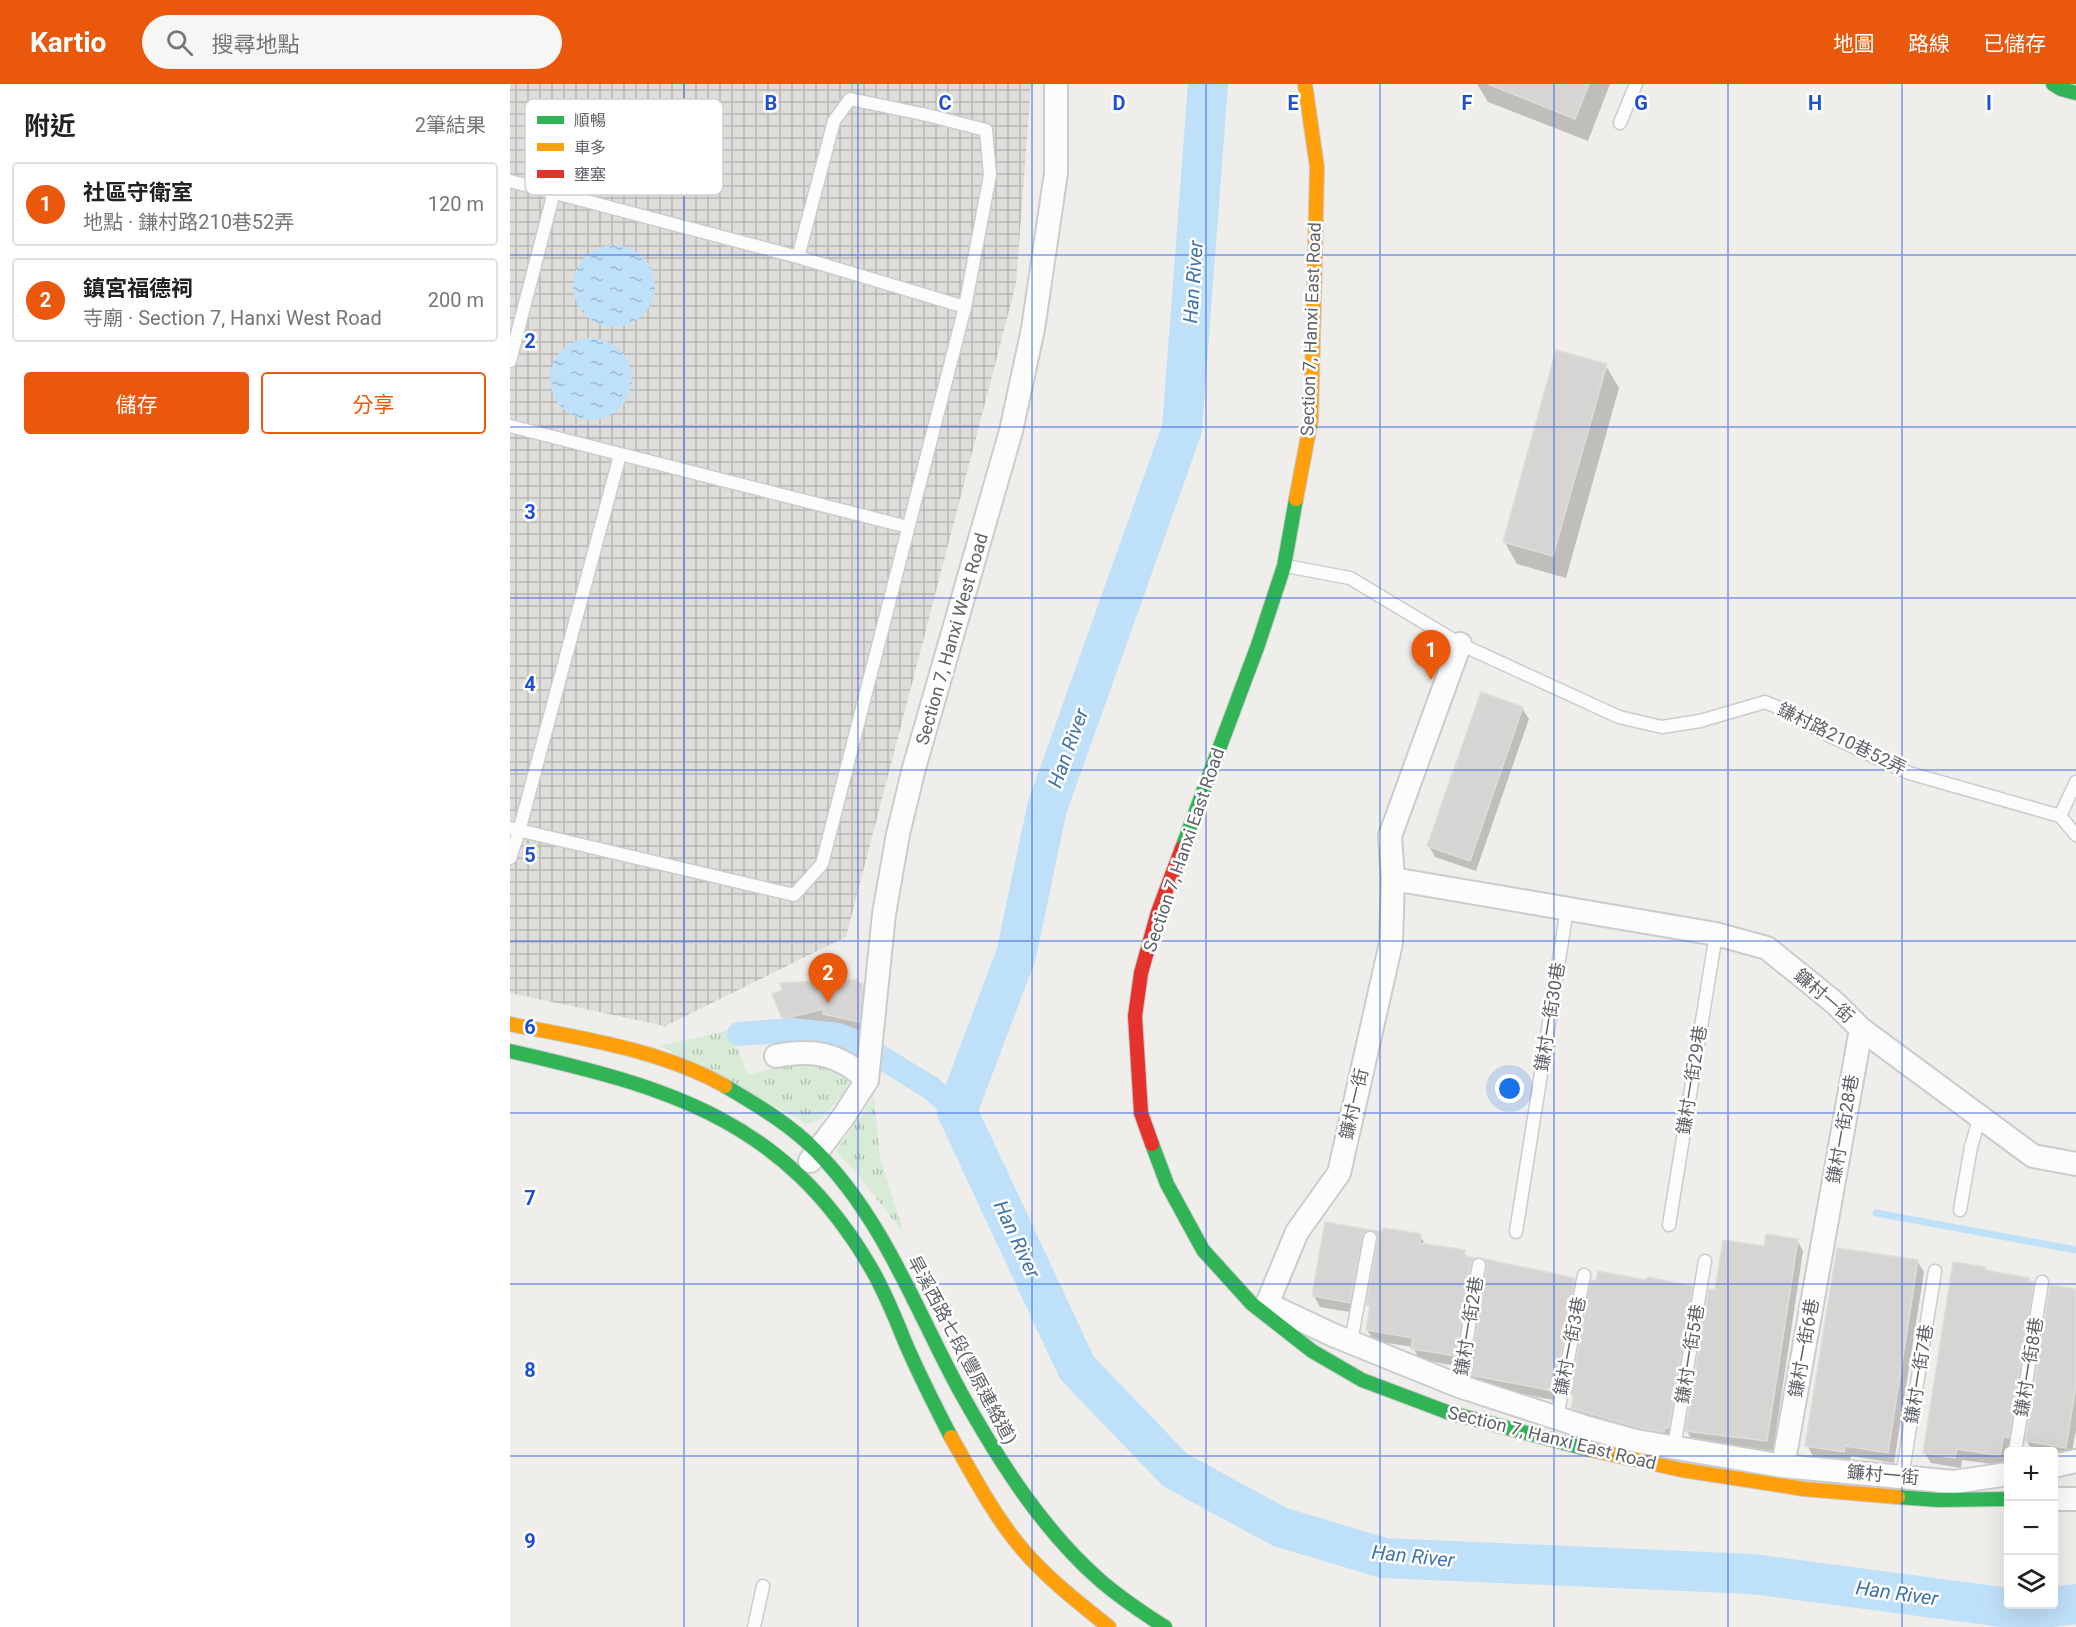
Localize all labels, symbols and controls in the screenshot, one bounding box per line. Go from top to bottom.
search box [142,15,562,69]
text: Kartio [30,26,106,59]
icon: search [163,26,196,59]
text: 搜尋地點 [211,32,299,57]
text: 地圖 [1833,32,1875,56]
text: 路線 [1908,32,1950,56]
text: 已儲存 [1983,32,2046,56]
text: B [765,91,777,115]
text: C [938,91,952,115]
text: D [1113,91,1126,115]
text: E [1287,91,1299,115]
text: F [1462,91,1473,115]
text: G [1634,91,1648,115]
text: H [1808,91,1822,115]
text: I [1986,91,1992,115]
legend [525,99,723,195]
text: 附近 [24,111,76,141]
text: 順暢 [574,111,606,130]
text: 2筆結果 [415,113,486,137]
text: 車多 [574,138,606,157]
text: 壅塞 [574,165,606,184]
text: 社區守衛室 [83,180,193,205]
text: 1 [40,192,51,216]
text: 120 m [428,192,484,216]
text: 地點 · 鎌村路210巷52弄 [83,210,294,234]
street label: Section 7, Hanxi East Road [1296,222,1325,436]
water label: Han River [1178,238,1208,324]
text: 鎮宮福德祠 [83,276,193,301]
text: 2 [40,288,51,312]
text: 200 m [428,288,484,312]
text: 寺廟 · Section 7, Hanxi West Road [83,306,382,330]
text: 2 [524,329,536,353]
button: 儲存 [24,372,249,434]
button: 分享 [261,372,486,434]
text: 3 [524,500,536,524]
street label: Section 7, Hanxi West Road [911,531,992,747]
pin: 1 [1412,630,1450,680]
text: 4 [524,672,536,696]
street label: 鎌村路210巷52弄 [1774,698,1910,779]
water label: Han River [1043,704,1094,791]
street label: Section 7, Hanxi East Road [1139,745,1228,954]
text: 5 [524,843,536,867]
pin: 2 [808,954,848,1003]
street label: 鎌村一街30巷 [1531,961,1568,1073]
street label: 鐮村一街 [1790,964,1858,1027]
text: 6 [524,1015,536,1039]
street label: 鎌村一街29巷 [1673,1024,1710,1136]
street label: 鐮村一街 [1335,1066,1372,1141]
street label: 鎌村一街28巷 [1823,1073,1862,1185]
your location [1495,1074,1524,1103]
text: 7 [524,1186,536,1210]
water label: Han River [989,1196,1046,1283]
street label: 旱溪西路七段(豐原連絡道) [903,1252,1021,1448]
street label: 鎌村一街2巷 [1450,1275,1487,1377]
street label: 鎌村一街3巷 [1550,1295,1589,1397]
street label: 鎌村一街6巷 [1784,1297,1823,1399]
street label: 鎌村一街5巷 [1671,1303,1708,1405]
street label: 鎌村一街8巷 [2010,1316,2047,1418]
street label: 鎌村一街7巷 [1900,1323,1937,1425]
text: 8 [524,1358,536,1382]
street label: Section 7, Hanxi East Road [1446,1401,1658,1474]
map controls [2004,1447,2058,1609]
button: + [2004,1447,2058,1501]
street label: 鐮村一街 [1846,1461,1920,1488]
button: − [2004,1501,2058,1555]
text: 9 [524,1529,536,1553]
water label: Han River [1371,1540,1457,1572]
button: layers [2004,1555,2058,1609]
water label: Han River [1854,1575,1941,1611]

